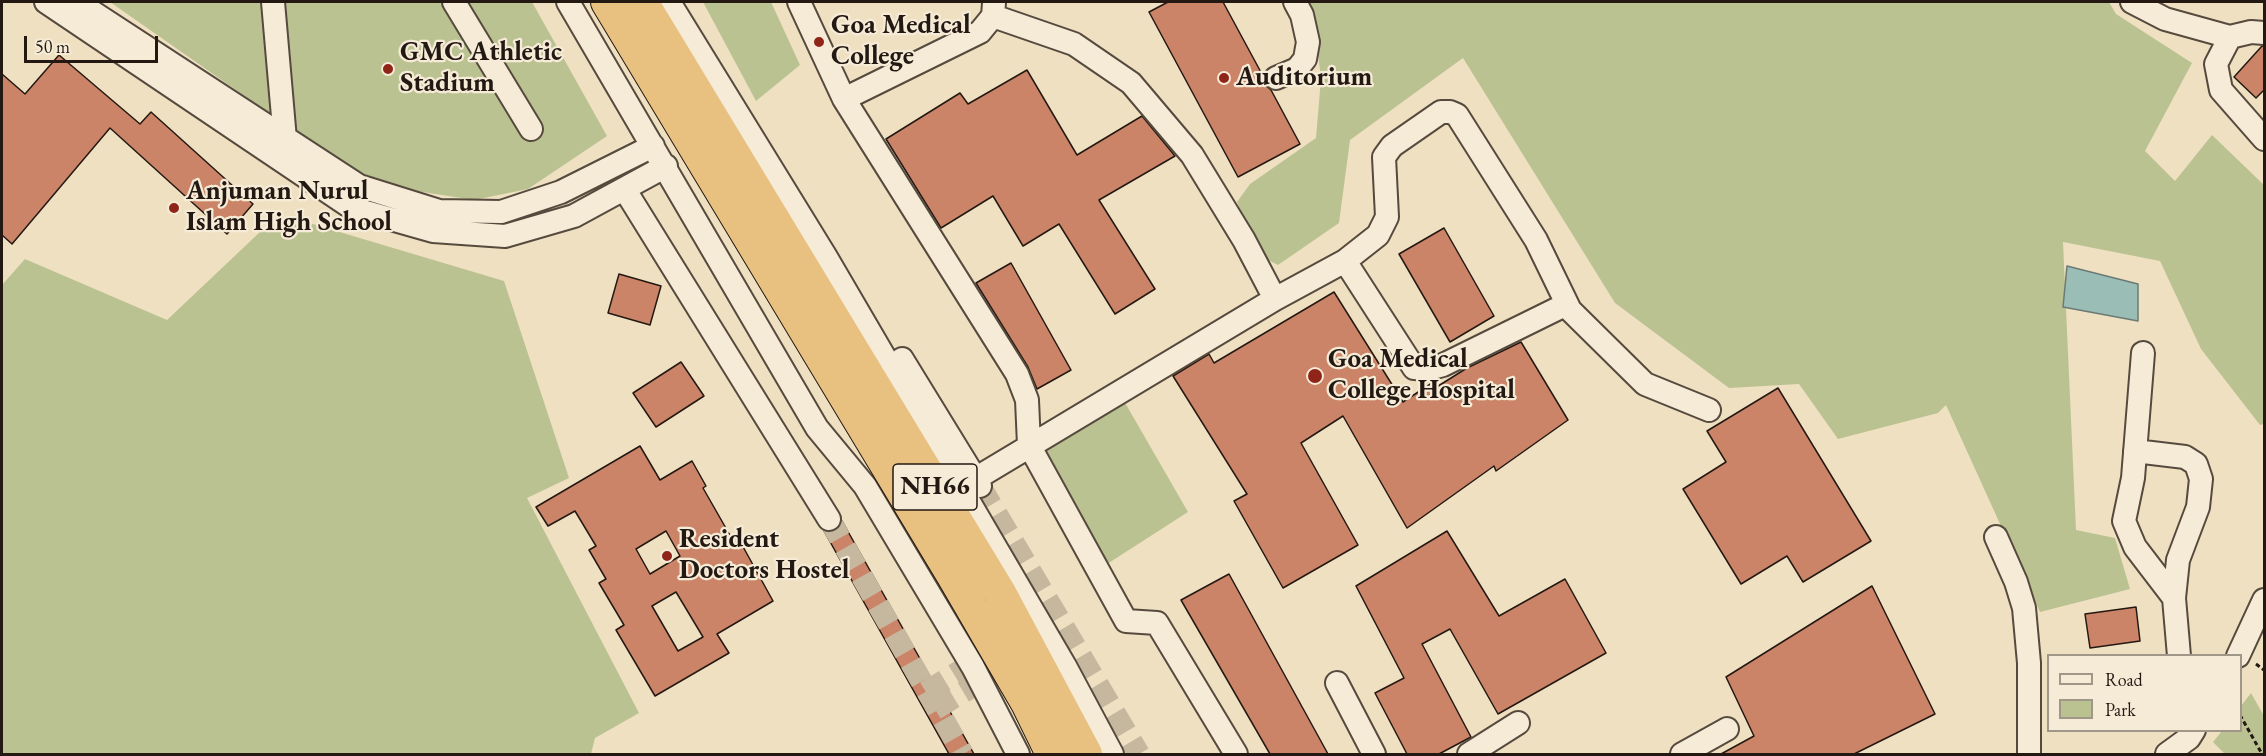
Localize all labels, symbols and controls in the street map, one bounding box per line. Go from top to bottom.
place label: Goa Medical College [831,10,971,73]
scale bar [27,24,160,62]
text: 50 m [35,35,70,58]
marker: Goa Medical College [812,35,826,49]
place label: GMC Athletic Stadium [400,37,562,100]
marker: GMC Athletic Stadium [381,62,395,76]
place label: Auditorium [1236,62,1372,94]
marker: Auditorium [1217,71,1231,85]
place label: Anjuman Nurul Islam High School [186,176,392,239]
marker: Anjuman Nurul Islam High School [167,201,181,215]
place label: Goa Medical College Hospital [1328,344,1515,407]
marker: Goa Medical College Hospital [1306,367,1324,385]
road number: NH66 [893,464,977,510]
place label: Resident Doctors Hostel [679,524,849,587]
marker: Resident Doctors Hostel [660,549,674,563]
legend [2047,654,2242,732]
text: Road [2105,668,2143,691]
text: Park [2105,698,2136,721]

